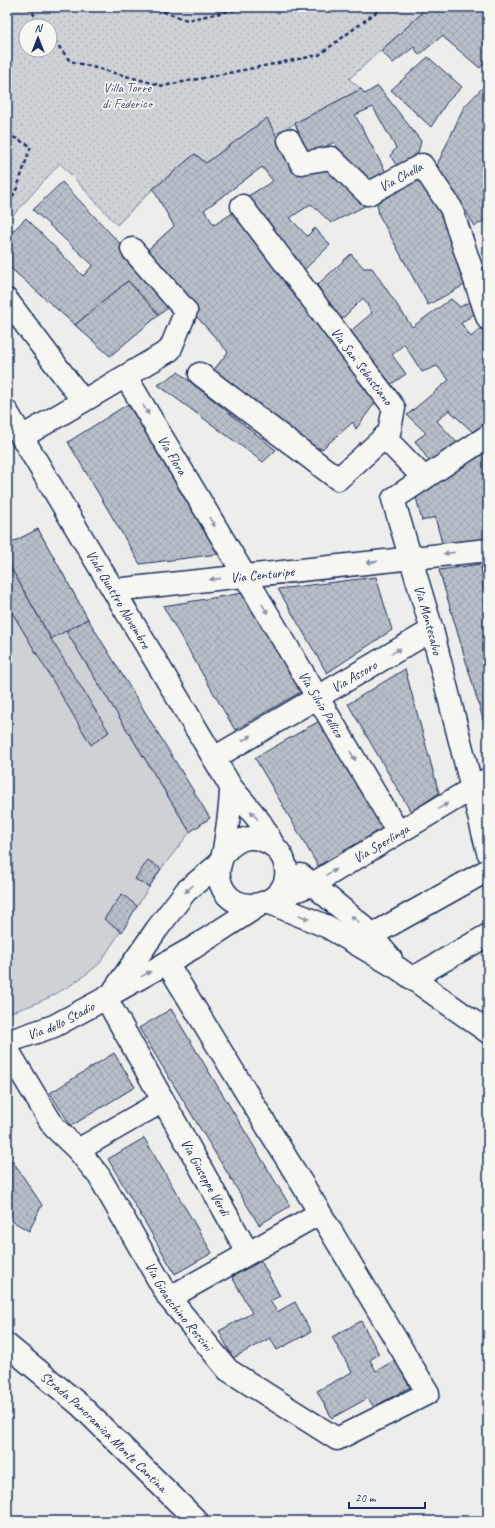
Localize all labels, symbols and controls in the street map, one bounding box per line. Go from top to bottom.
north arrow [18,18,58,58]
text: N [35,21,44,35]
park label: Villa Torre di Federico [102,79,154,112]
street label: Via Chella [376,158,426,196]
street label: Via San Sebastiano [327,324,397,410]
one-way arrow [142,404,149,416]
street label: Via Flora [154,432,191,479]
one-way arrow [209,516,216,528]
street label: Viale Quattro Novembre [82,547,155,653]
one-way arrow [443,550,455,557]
one-way arrow [366,558,378,565]
street label: Via Centuripe [230,563,296,586]
one-way arrow [209,575,221,582]
street label: Via Montesalvo [410,583,446,658]
one-way arrow [261,603,268,615]
one-way arrow [390,648,402,655]
street label: Via Assoro [328,656,381,696]
street label: Via Silvio Pellico [295,668,348,742]
one-way arrow [241,735,253,742]
one-way arrow [349,751,357,761]
one-way arrow [437,802,449,809]
one-way arrow [250,810,259,821]
street label: Via Sperlinga [350,820,413,867]
one-way arrow [325,869,337,876]
one-way arrow [184,884,194,894]
one-way arrow [298,914,310,920]
one-way arrow [349,915,360,923]
one-way arrow [141,971,152,978]
street label: Via dello Stadio [25,997,98,1043]
street label: Via Giuseppe Verdi [177,1136,235,1221]
street label: Via Gioacchino Rossini [141,1259,218,1356]
street label: Strada Panoramica Monte Cantina [37,1368,172,1497]
scale bar [349,1484,425,1510]
text: 20 m [355,1490,377,1506]

